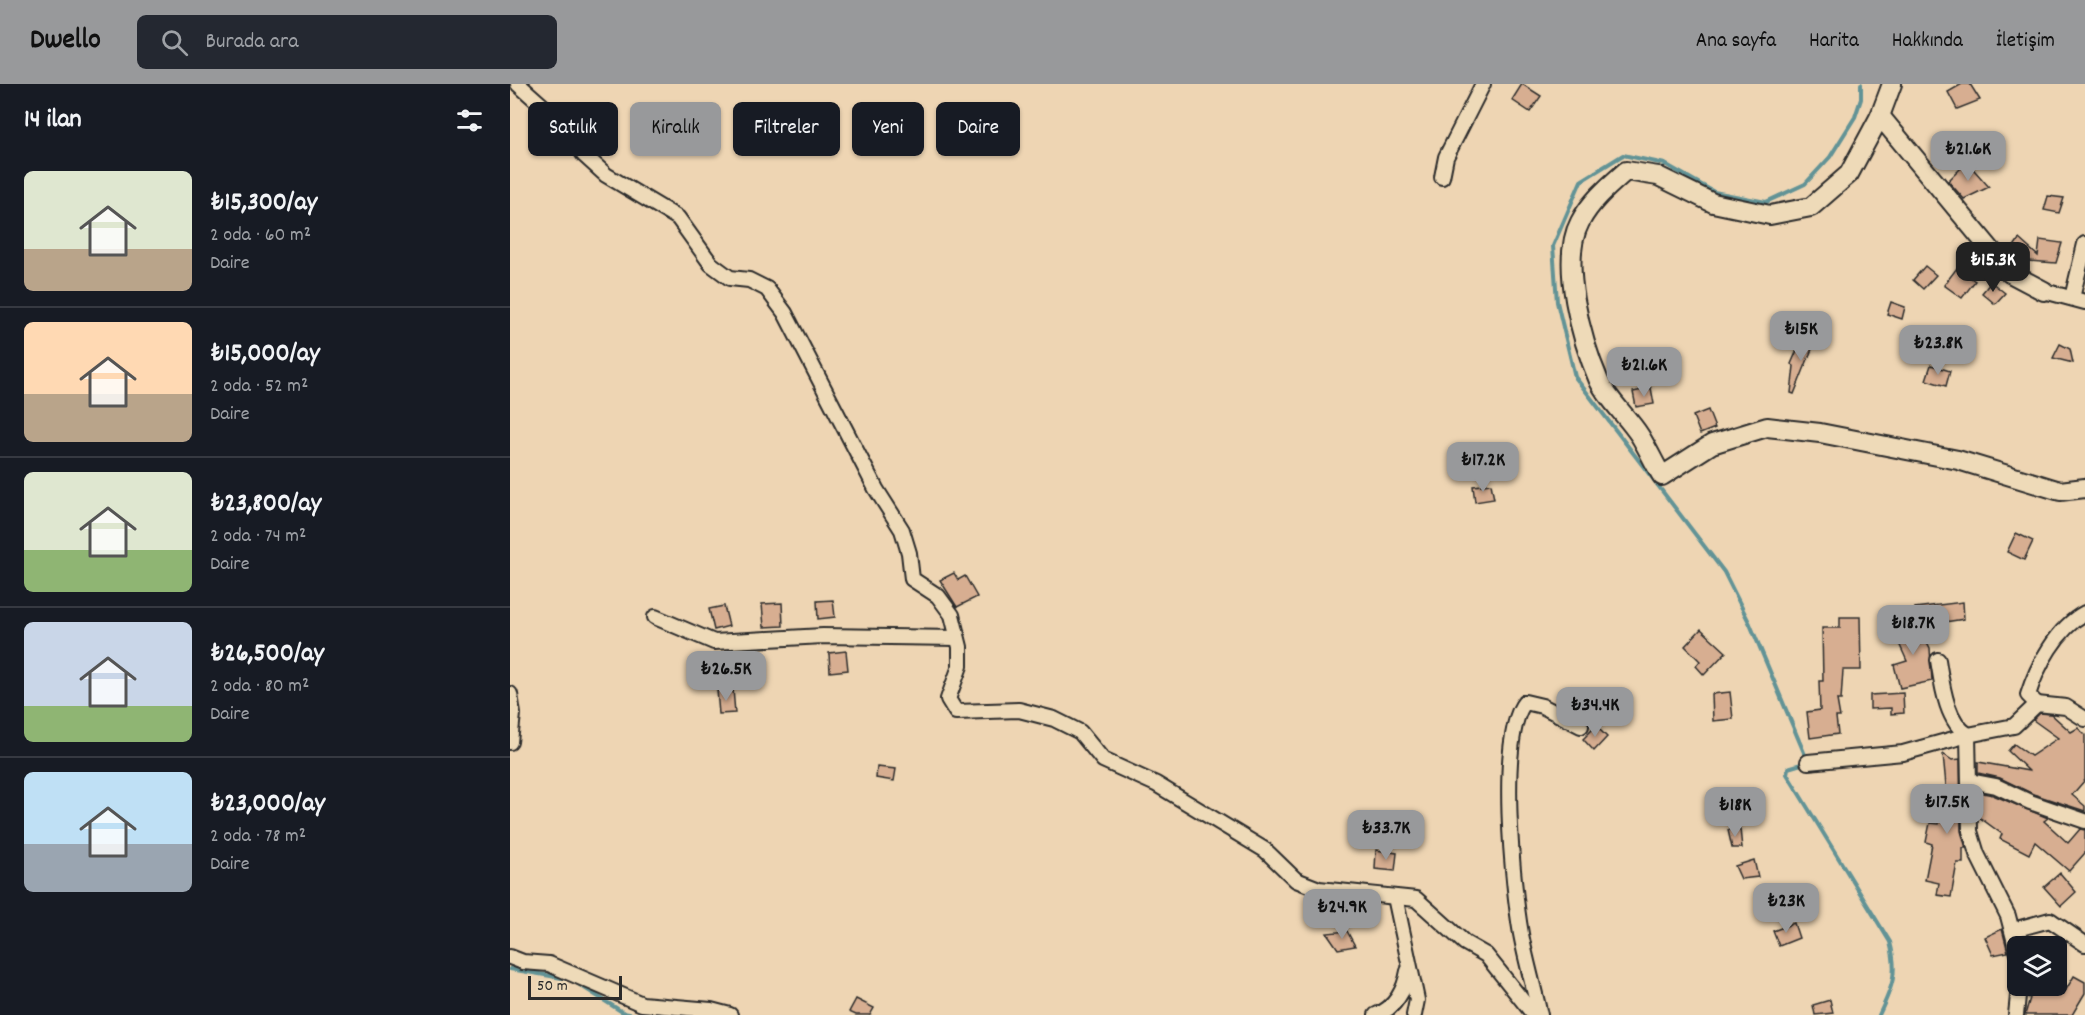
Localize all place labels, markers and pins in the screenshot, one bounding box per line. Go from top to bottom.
pin: ₺21.6K [1919,131,2017,182]
pin: ₺15.3K [1944,242,2042,293]
pin: ₺15K [1765,311,1837,362]
pin: ₺23.8K [1889,325,1987,376]
pin: ₺21.6K [1595,347,1693,398]
pin: ₺17.2K [1434,442,1532,493]
pin: ₺18.7K [1864,605,1962,656]
pin: ₺26.5K [677,651,775,702]
pin: ₺34.4K [1546,687,1644,738]
pin: ₺17.5K [1898,784,1996,835]
pin: ₺18K [1699,787,1771,838]
pin: ₺33.7K [1337,810,1435,861]
pin: ₺23K [1750,883,1822,934]
pin: ₺24.9K [1293,889,1391,940]

